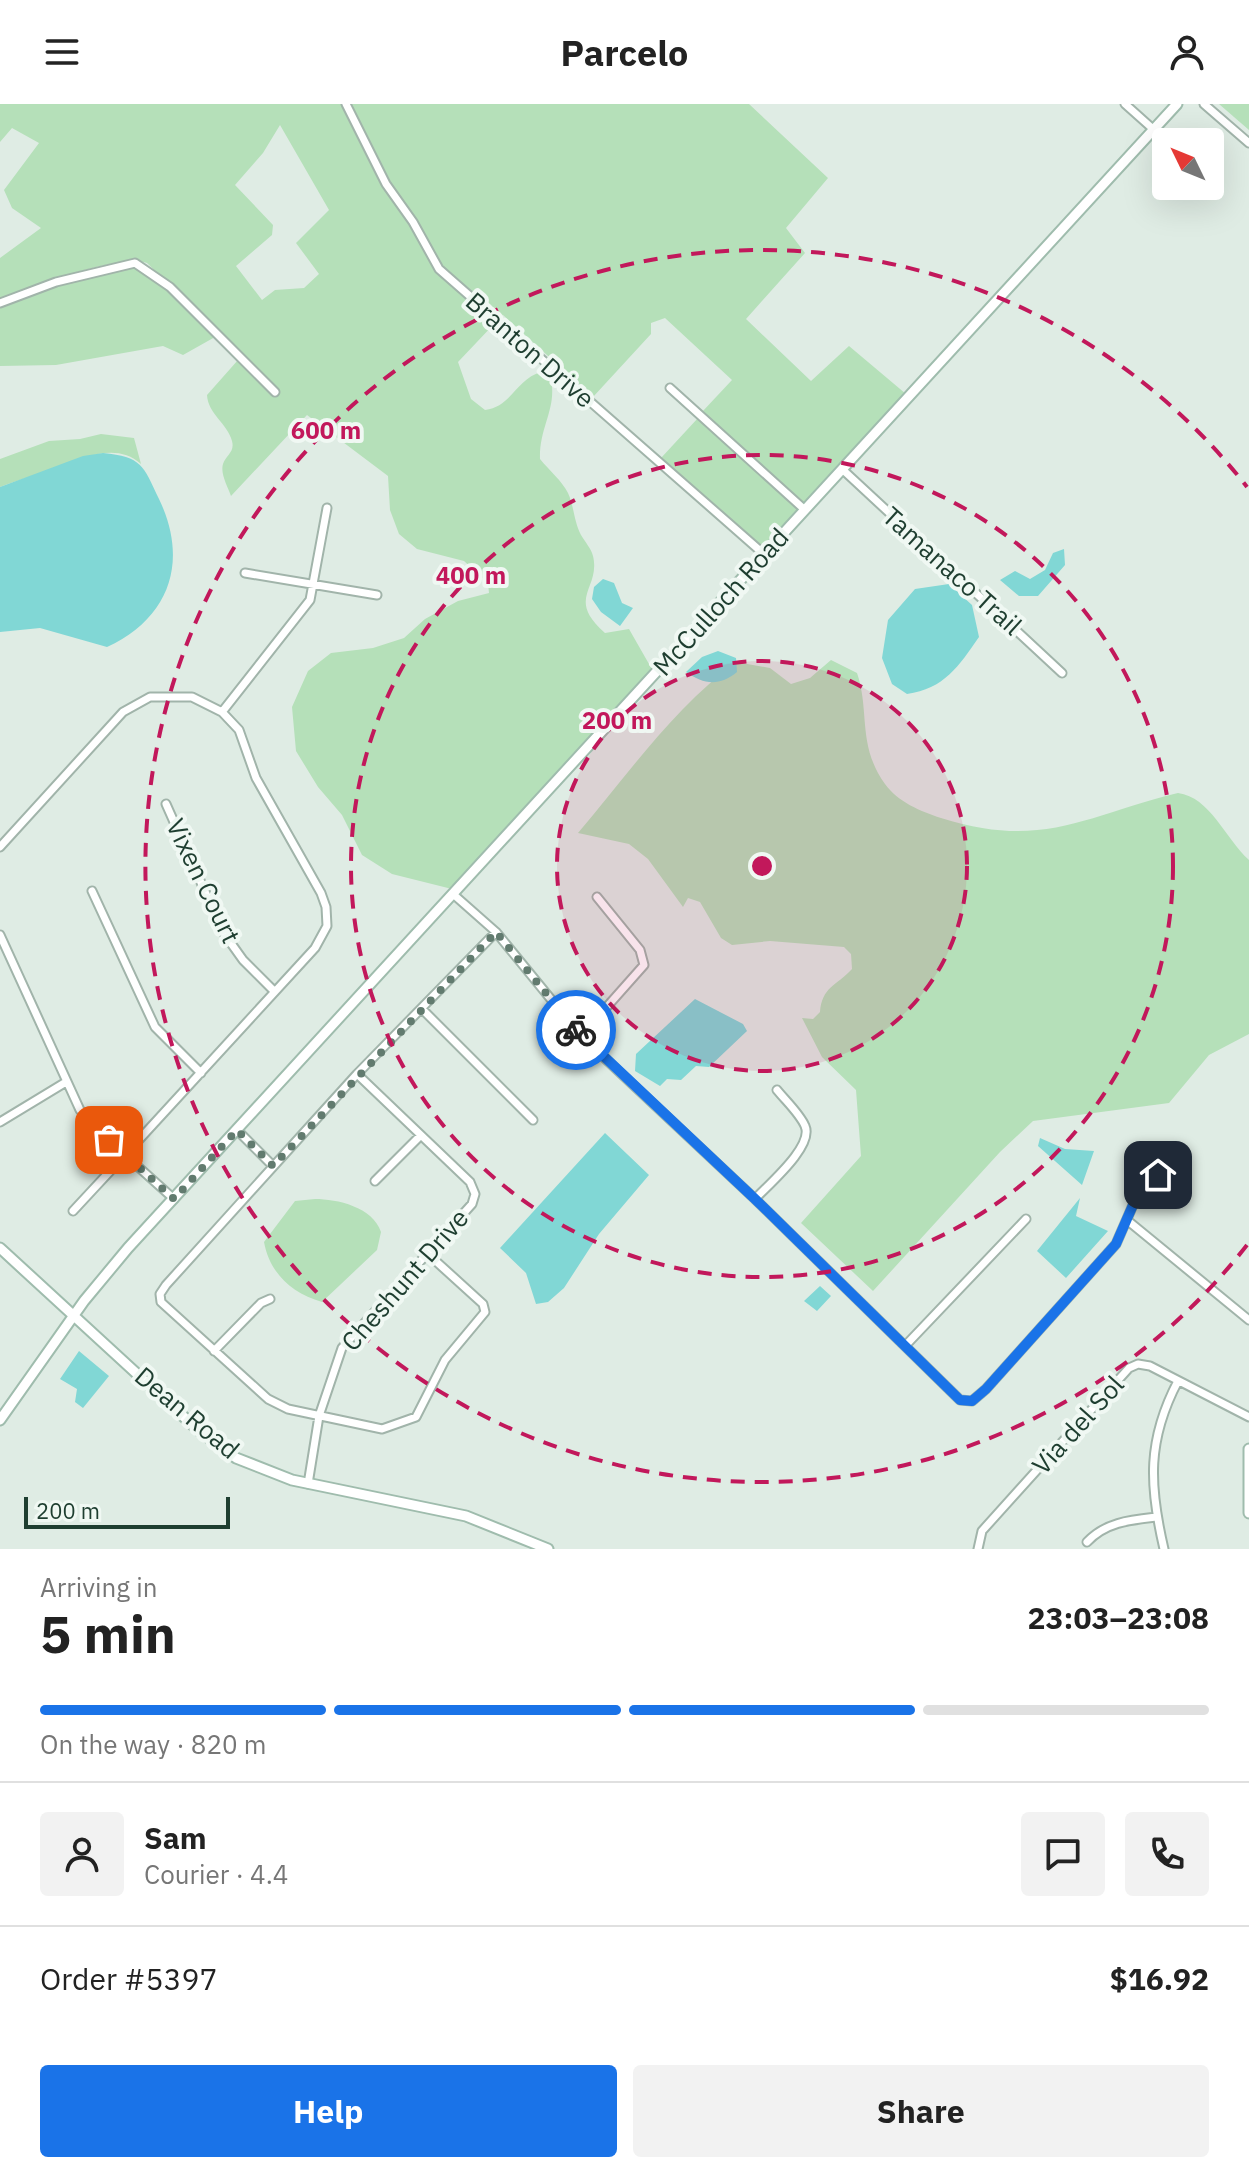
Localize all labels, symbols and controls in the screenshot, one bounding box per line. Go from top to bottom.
text: Parcelo [561,29,688,76]
icon: menu [40,30,84,74]
icon: person [1165,30,1209,74]
north arrow [1152,128,1224,200]
map controls [1152,128,1224,200]
street label: Branton Drive [459,284,602,415]
text: 600 m [291,414,361,446]
street label: Tamanaco Trail [876,499,1030,642]
street label: McCulloch Road [645,520,796,682]
text: 400 m [436,559,506,591]
text: 200 m [582,704,652,736]
street label: Vixen Court [159,813,249,949]
centre of rings [748,852,776,880]
courier [536,990,616,1070]
icon: bike [554,1008,598,1052]
pin [75,1106,143,1174]
icon: bag [87,1118,131,1162]
pin [1124,1141,1192,1209]
icon: home [1136,1153,1180,1197]
street label: Cheshunt Drive [333,1201,475,1358]
street label: Dean Road [128,1359,247,1466]
street label: Via del Sol [1024,1368,1131,1481]
scale bar [24,1493,230,1529]
text: 200 m [36,1496,100,1525]
text: Arriving in [40,1570,157,1604]
text: 23:03–23:08 [1028,1598,1209,1637]
text: 5 min [40,1600,176,1667]
text: On the way · 820 m [40,1727,266,1761]
button: person [40,1812,124,1896]
button: chat [1021,1812,1105,1896]
button: phone [1125,1812,1209,1896]
text: Sam [144,1818,207,1857]
text: Courier · 4.4 [144,1857,288,1891]
text: Order #5397 [40,1959,217,1998]
text: $16.92 [1110,1959,1209,1998]
button: Help [40,2065,617,2157]
button: Share [633,2065,1209,2157]

